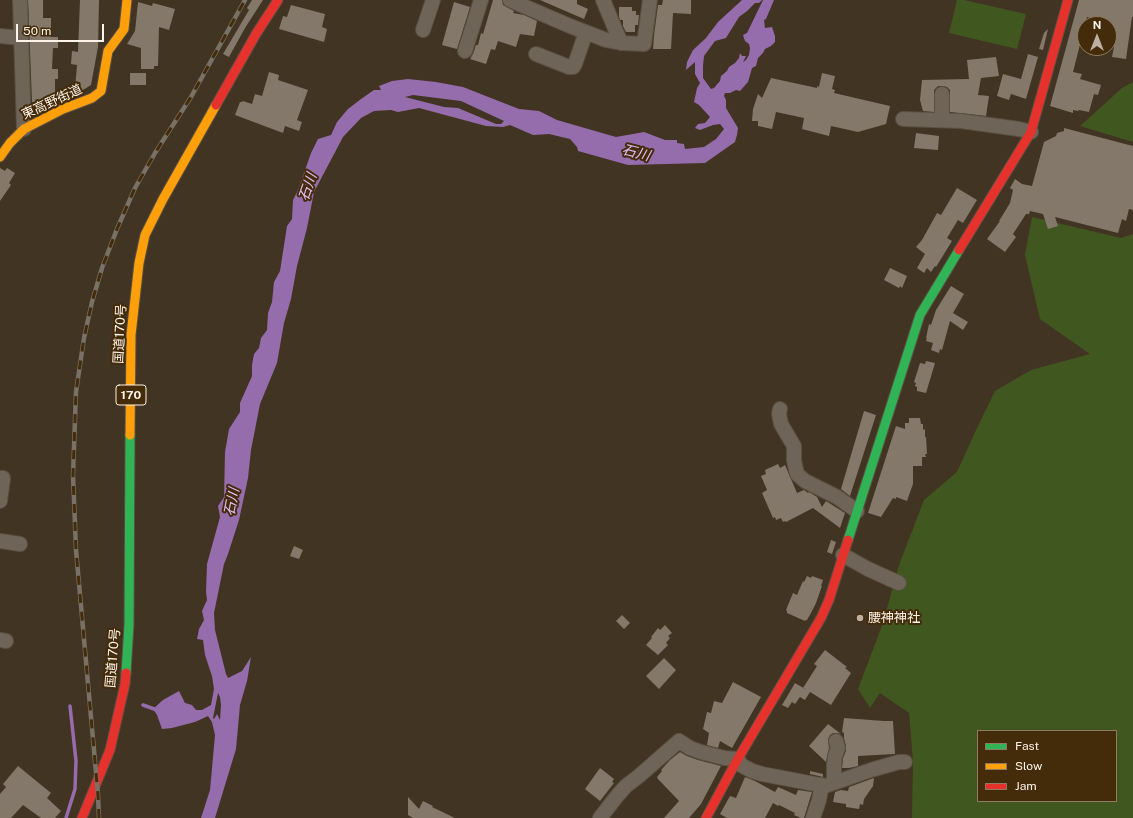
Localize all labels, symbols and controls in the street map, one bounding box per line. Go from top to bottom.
scale bar [18,16,106,42]
north arrow [1077,16,1117,56]
text: N [1093,19,1101,31]
text: 50 m [23,24,51,38]
street label: 東高野街道 [19,81,85,123]
water label: 石川 [620,141,652,165]
water label: 石川 [295,171,321,203]
street label: 国道170号 [111,304,129,364]
road number: 170 [116,385,146,405]
water label: 石川 [221,487,243,517]
place label: 腰神神社 [868,610,920,626]
marker: 腰神神社 [855,613,865,623]
street label: 国道170号 [103,628,123,688]
legend [977,730,1117,802]
text: Fast [1015,739,1039,753]
text: Slow [1015,759,1042,773]
text: Jam [1015,779,1037,793]

